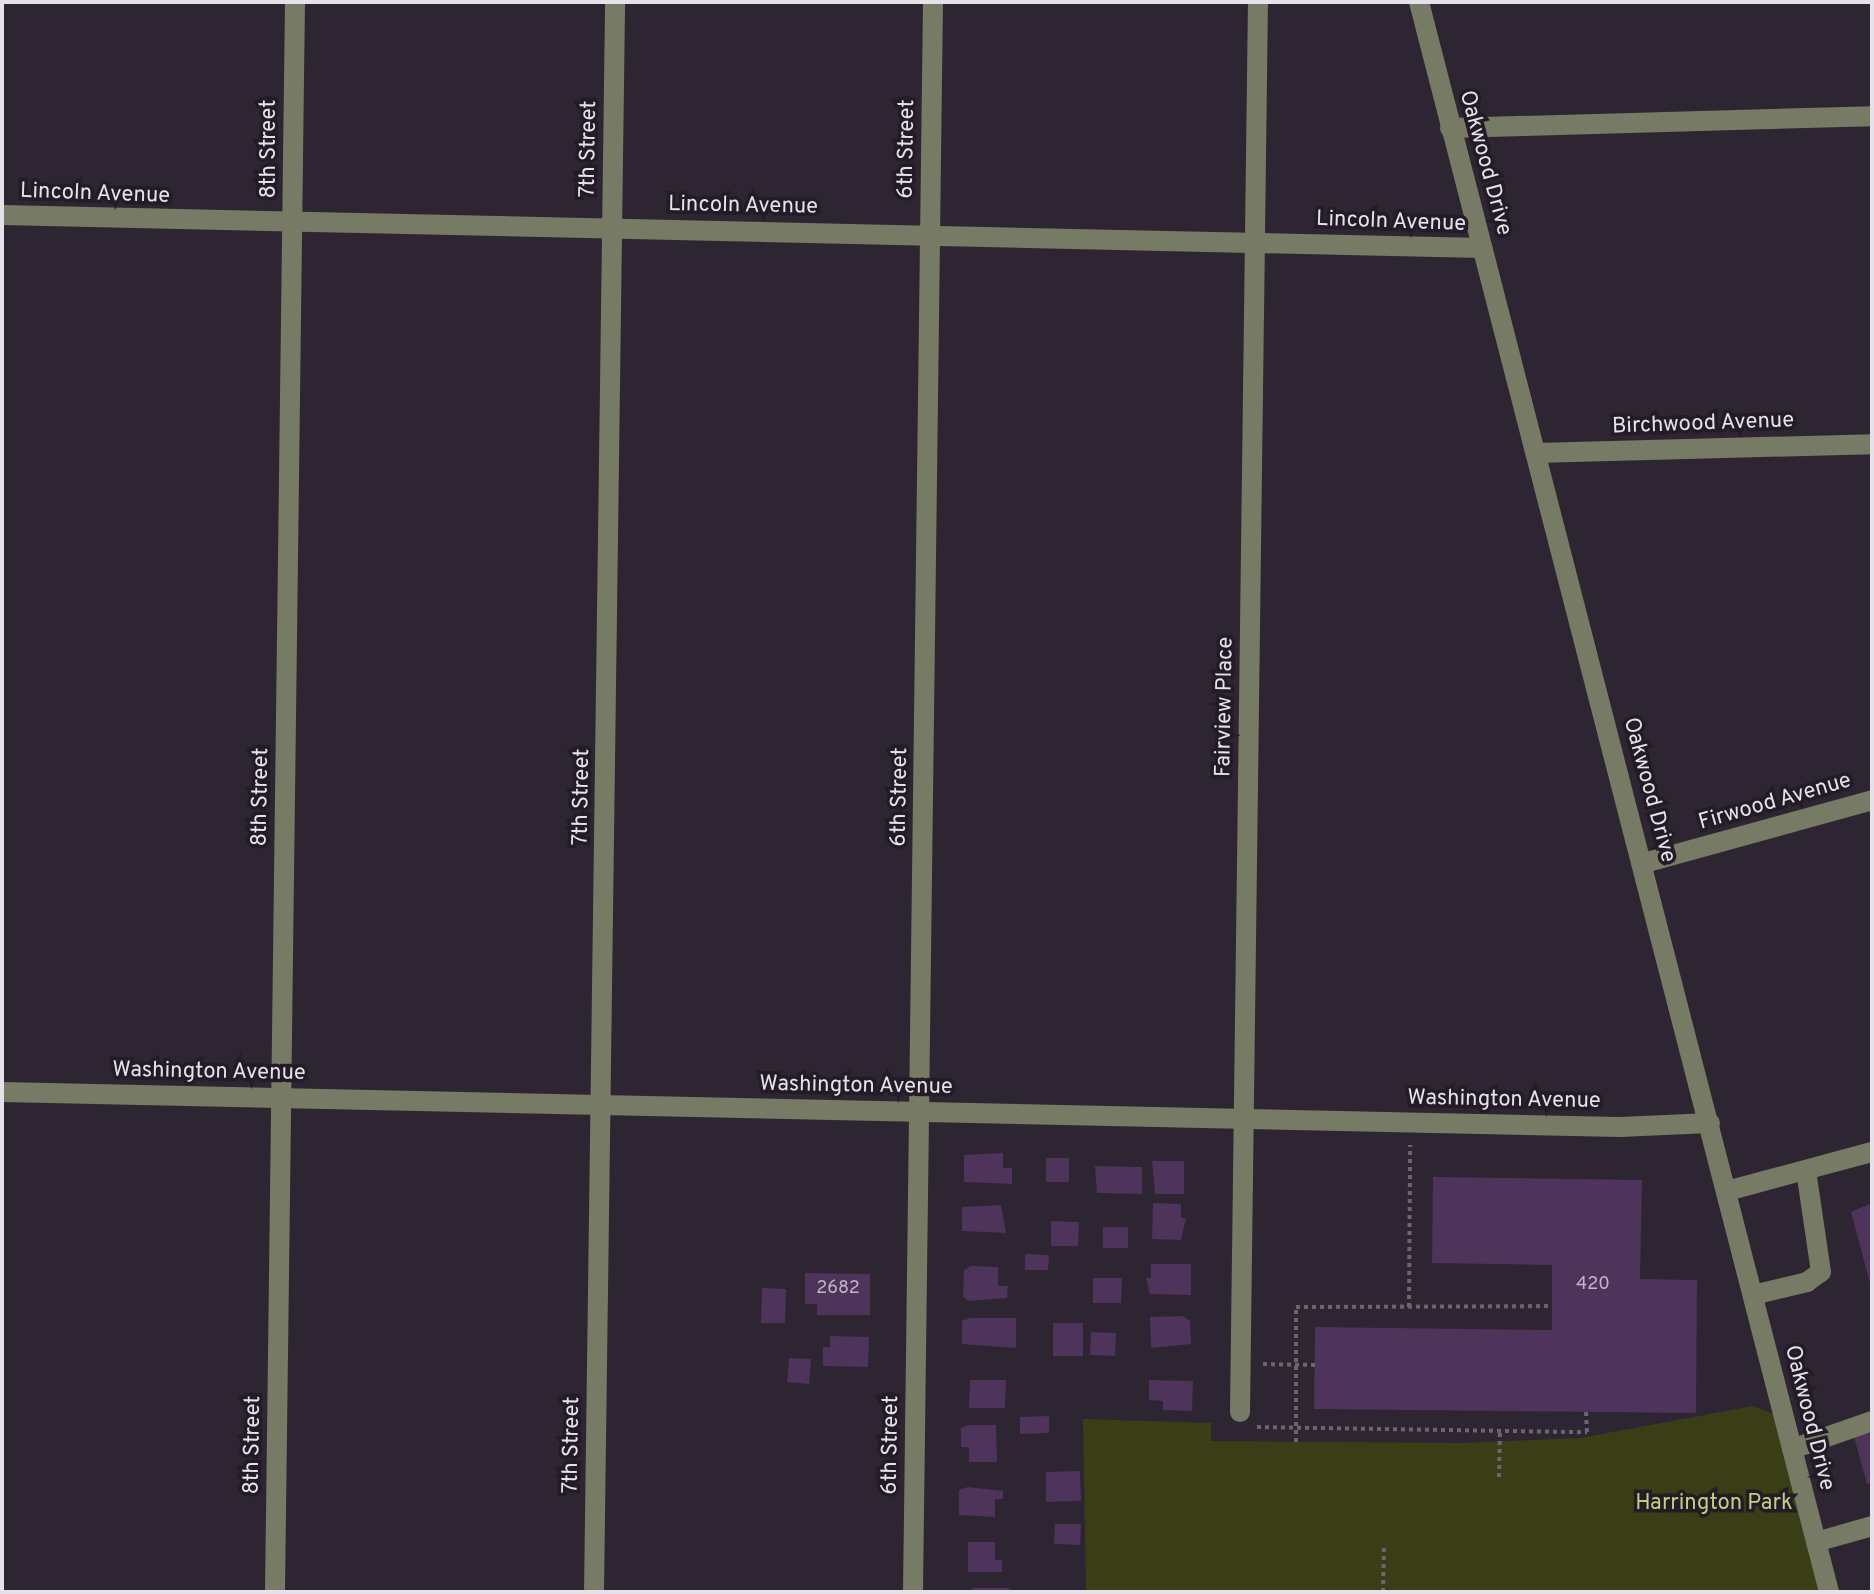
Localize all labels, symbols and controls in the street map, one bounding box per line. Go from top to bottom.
street label: Oakwood Drive [1453,88,1517,238]
street label: 8th Street [257,99,283,199]
street label: 6th Street [893,99,921,199]
street label: 7th Street [575,100,603,198]
street label: Lincoln Avenue [19,178,171,210]
street label: Lincoln Avenue [667,191,819,221]
street label: Lincoln Avenue [1315,206,1467,238]
street label: Birchwood Avenue [1611,408,1795,440]
street label: Fairview Place [1211,637,1239,777]
street label: Oakwood Drive [1617,715,1681,865]
street label: 8th Street [247,747,275,847]
street label: 6th Street [886,747,914,847]
street label: 7th Street [568,748,596,846]
street label: Firwood Avenue [1695,767,1855,837]
street label: Washington Avenue [112,1057,306,1087]
street label: Washington Avenue [759,1071,953,1101]
street label: Washington Avenue [1407,1085,1601,1115]
house number: 420 [1576,1274,1610,1296]
house number: 2682 [816,1278,860,1300]
street label: Oakwood Drive [1778,1343,1840,1493]
street label: 8th Street [239,1395,267,1495]
street label: 6th Street [877,1395,905,1495]
street label: 7th Street [558,1396,586,1494]
park label: Harrington Park [1635,1491,1793,1517]

